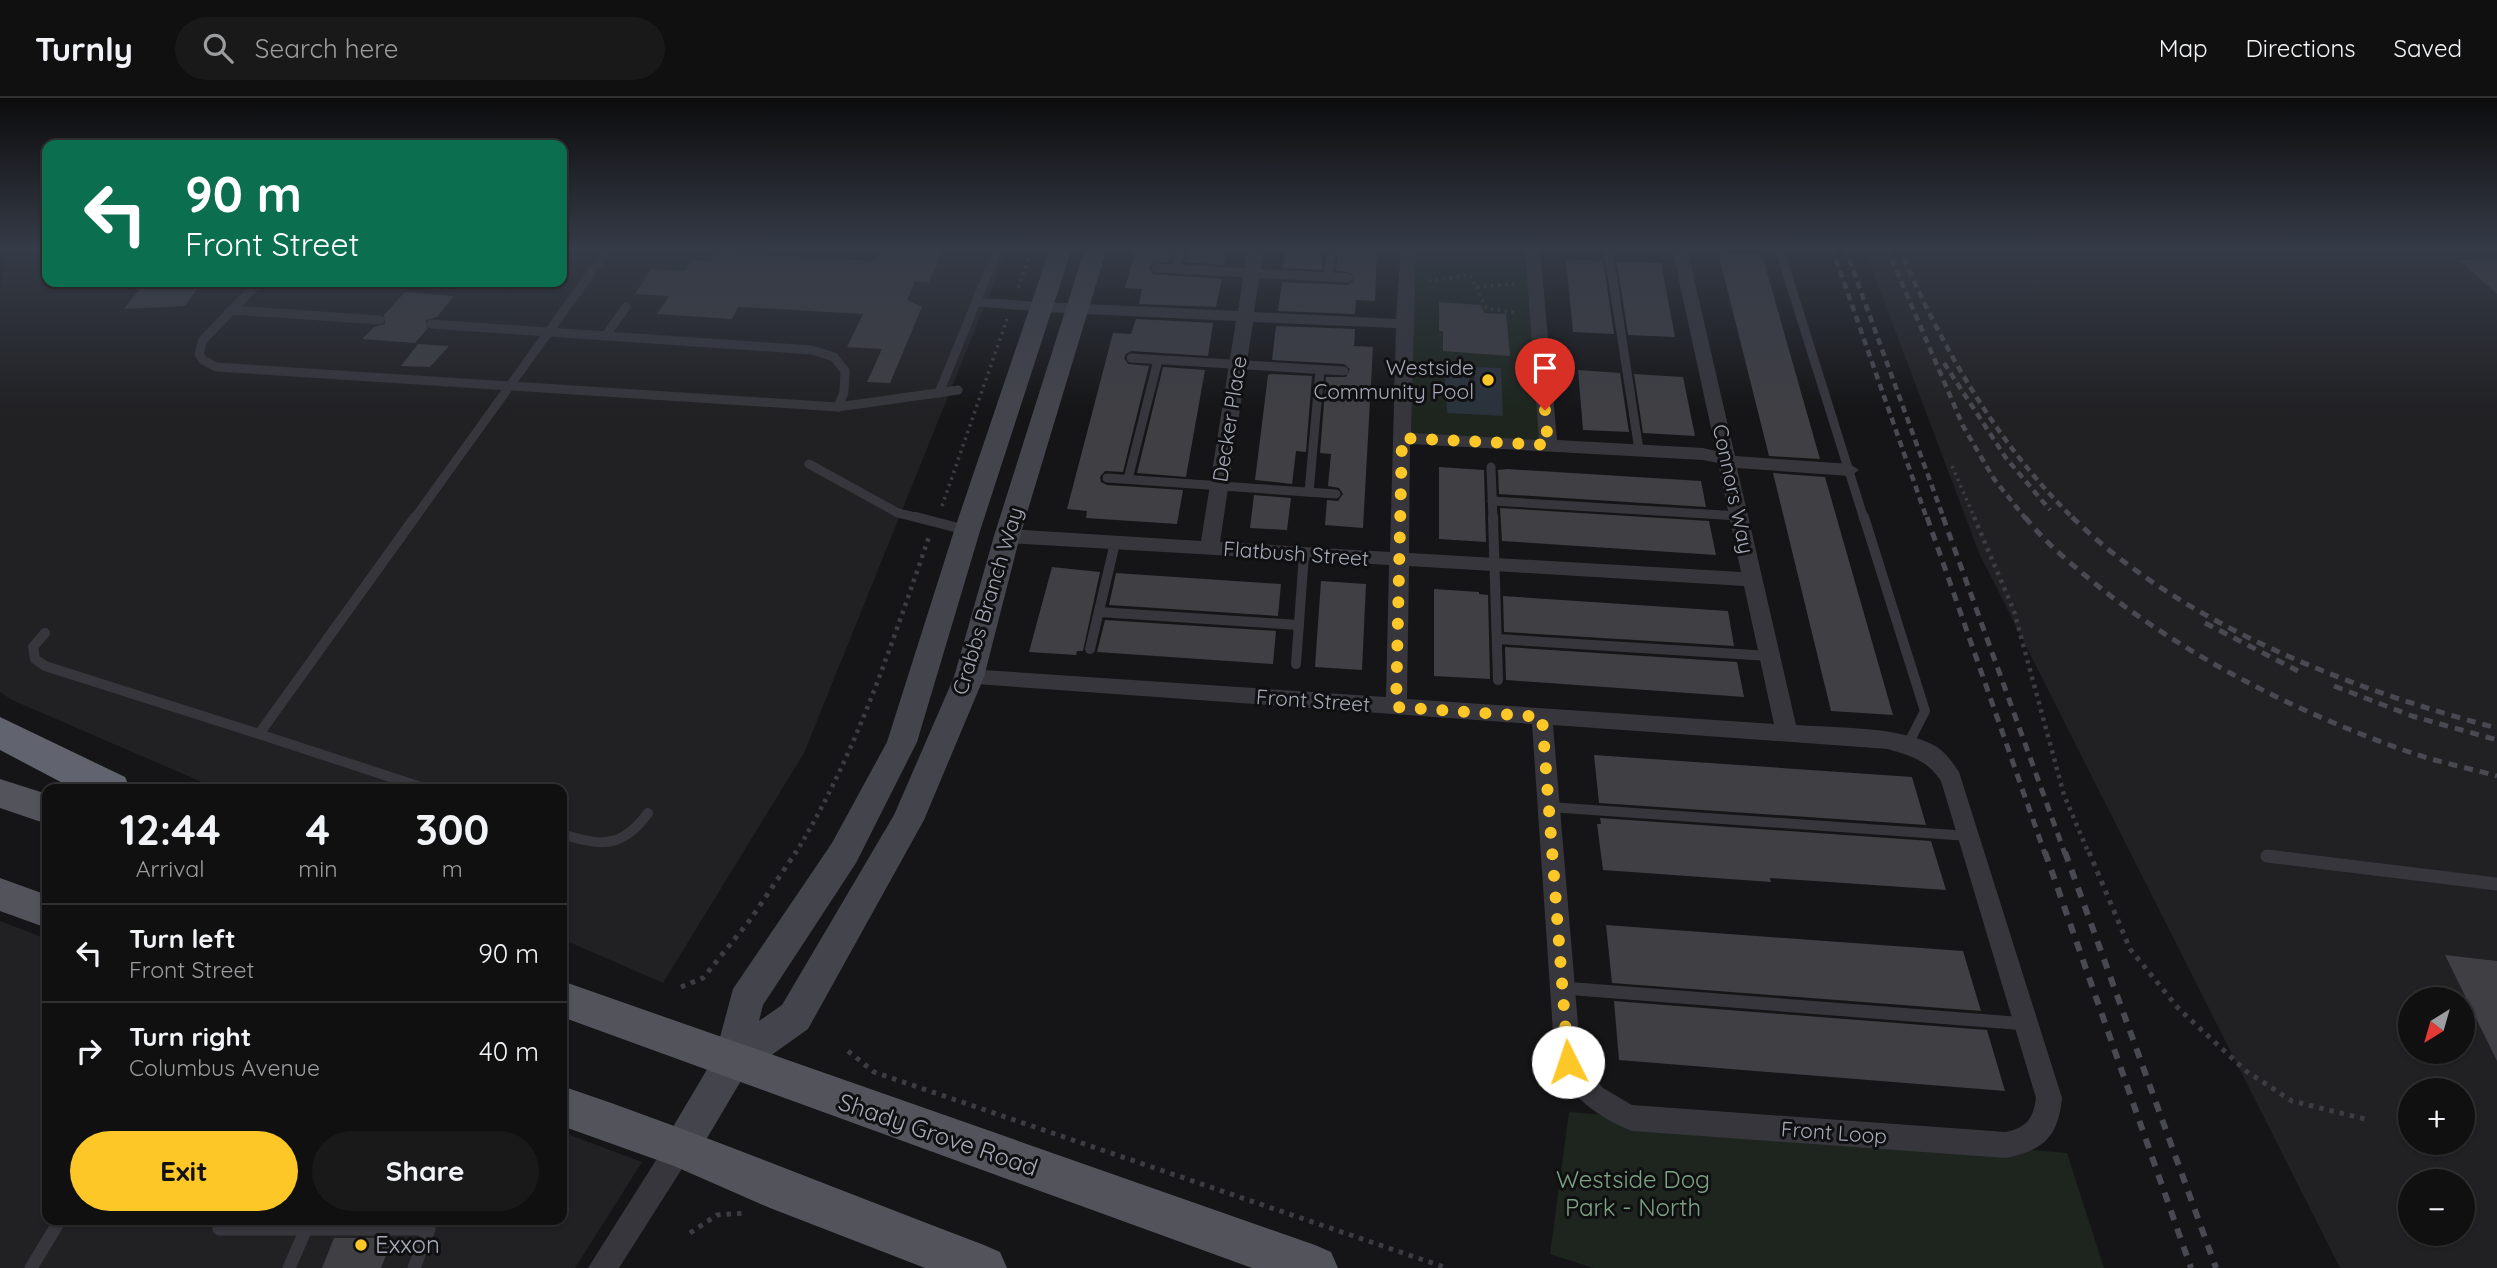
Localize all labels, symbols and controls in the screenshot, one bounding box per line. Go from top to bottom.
search box [175,17,665,80]
text: Turnly [35,28,133,69]
icon: search [199,29,237,67]
text: Search here [255,32,398,65]
text: Map [2159,33,2208,63]
text: Directions [2246,33,2356,63]
text: Saved [2394,33,2462,63]
text: 90 m [185,163,302,224]
icon: left [70,168,161,259]
text: Front Street [185,224,359,264]
pin [1515,338,1575,410]
icon: arrive [1526,349,1564,387]
street label: Decker Place [1206,354,1252,484]
place label: Westside Community Pool [1313,354,1474,404]
marker: Westside Community Pool [1480,372,1496,388]
street label: Connors Way [1708,422,1760,556]
street label: Crabbs Branch Way [946,504,1028,698]
street label: Flatbush Street [1222,535,1370,571]
street label: Front Street [1255,683,1371,717]
text: 12:44 [120,803,221,856]
text: 4 [306,803,330,856]
text: 300 [415,803,489,856]
text: Arrival [136,854,205,883]
text: min [298,854,338,883]
text: m [442,854,463,883]
text: Turn left [129,922,236,955]
icon: left [70,934,108,972]
text: 90 m [478,937,539,970]
text: Front Street [129,955,254,984]
north arrow [2398,987,2474,1064]
map controls [2398,987,2475,1246]
text: Turn right [129,1020,251,1053]
position arrow [1531,1025,1605,1099]
icon: right [70,1032,108,1070]
text: 40 m [479,1035,539,1068]
text: Columbus Avenue [129,1053,320,1082]
button: + [2398,1078,2475,1155]
street label: Shady Grove Road [835,1086,1042,1182]
street label: Front Loop [1780,1115,1888,1149]
button: Exit [70,1131,298,1211]
button: Share [312,1131,539,1211]
park label: Westside Dog Park - North [1556,1164,1710,1222]
button: − [2398,1169,2475,1246]
place label: Exxon [375,1229,440,1259]
marker: Exxon [353,1237,369,1253]

